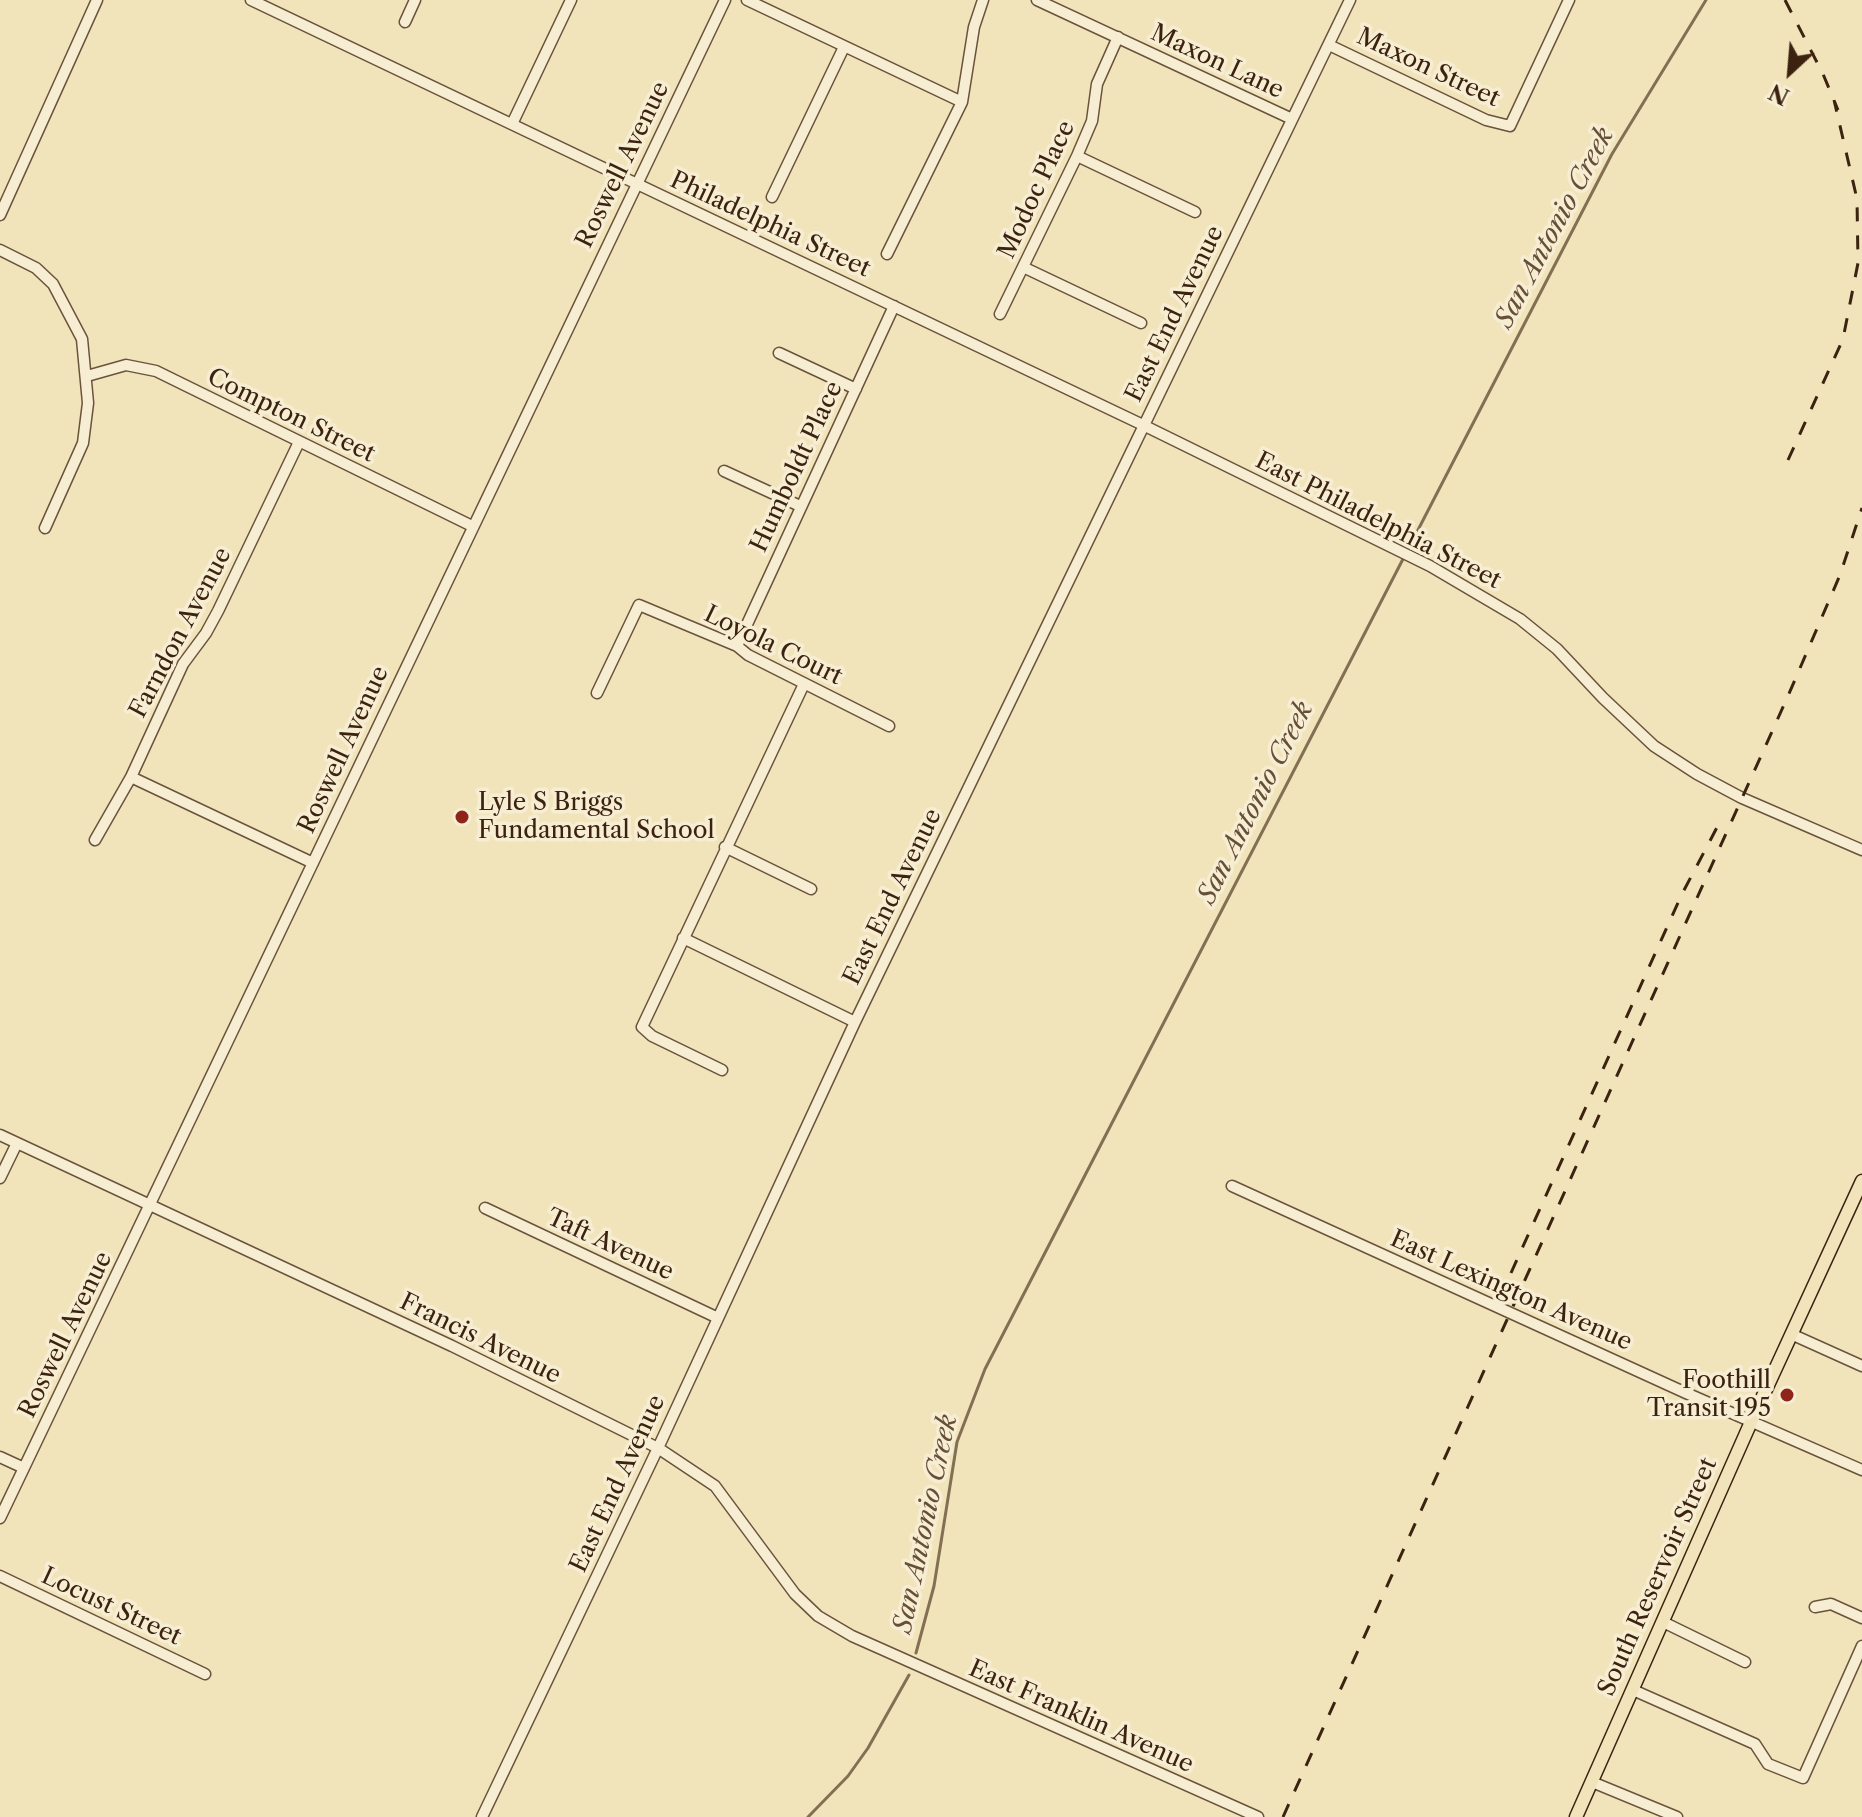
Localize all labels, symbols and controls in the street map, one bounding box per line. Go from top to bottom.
street label: Maxon Lane [1146,19,1288,105]
street label: Maxon Street [1352,22,1504,114]
north arrow [1750,32,1830,112]
street label: Roswell Avenue [570,77,676,253]
text: N [1765,78,1794,110]
street label: Modoc Place [993,117,1081,263]
water label: San Antonio Creek [1489,123,1621,333]
street label: Philadelphia Street [665,166,875,284]
street label: East End Avenue [1120,221,1230,407]
street label: Compton Street [202,363,380,469]
street label: Humboldt Place [745,377,849,557]
street label: East Philadelphia Street [1250,446,1506,596]
street label: Farndon Avenue [124,543,238,723]
street label: Loyola Court [699,600,847,692]
street label: Roswell Avenue [293,662,395,838]
water label: San Antonio Creek [1192,697,1320,909]
place label: Lyle S Briggs Fundamental School [478,789,715,845]
street label: East End Avenue [838,804,948,990]
marker: Lyle S Briggs Fundamental School [453,808,471,826]
street label: Taft Avenue [542,1203,678,1287]
street label: East Lexington Avenue [1386,1225,1636,1357]
street label: Roswell Avenue [13,1247,119,1423]
street label: Francis Avenue [395,1288,565,1390]
place label: Foothill Transit 195 [1647,1367,1771,1423]
marker: Foothill Transit 195 [1778,1386,1796,1404]
street label: East End Avenue [564,1391,672,1577]
water label: San Antonio Creek [888,1412,964,1636]
street label: South Reservoir Street [1592,1454,1724,1700]
street label: Locust Street [36,1562,186,1652]
street label: East Franklin Avenue [964,1654,1198,1780]

